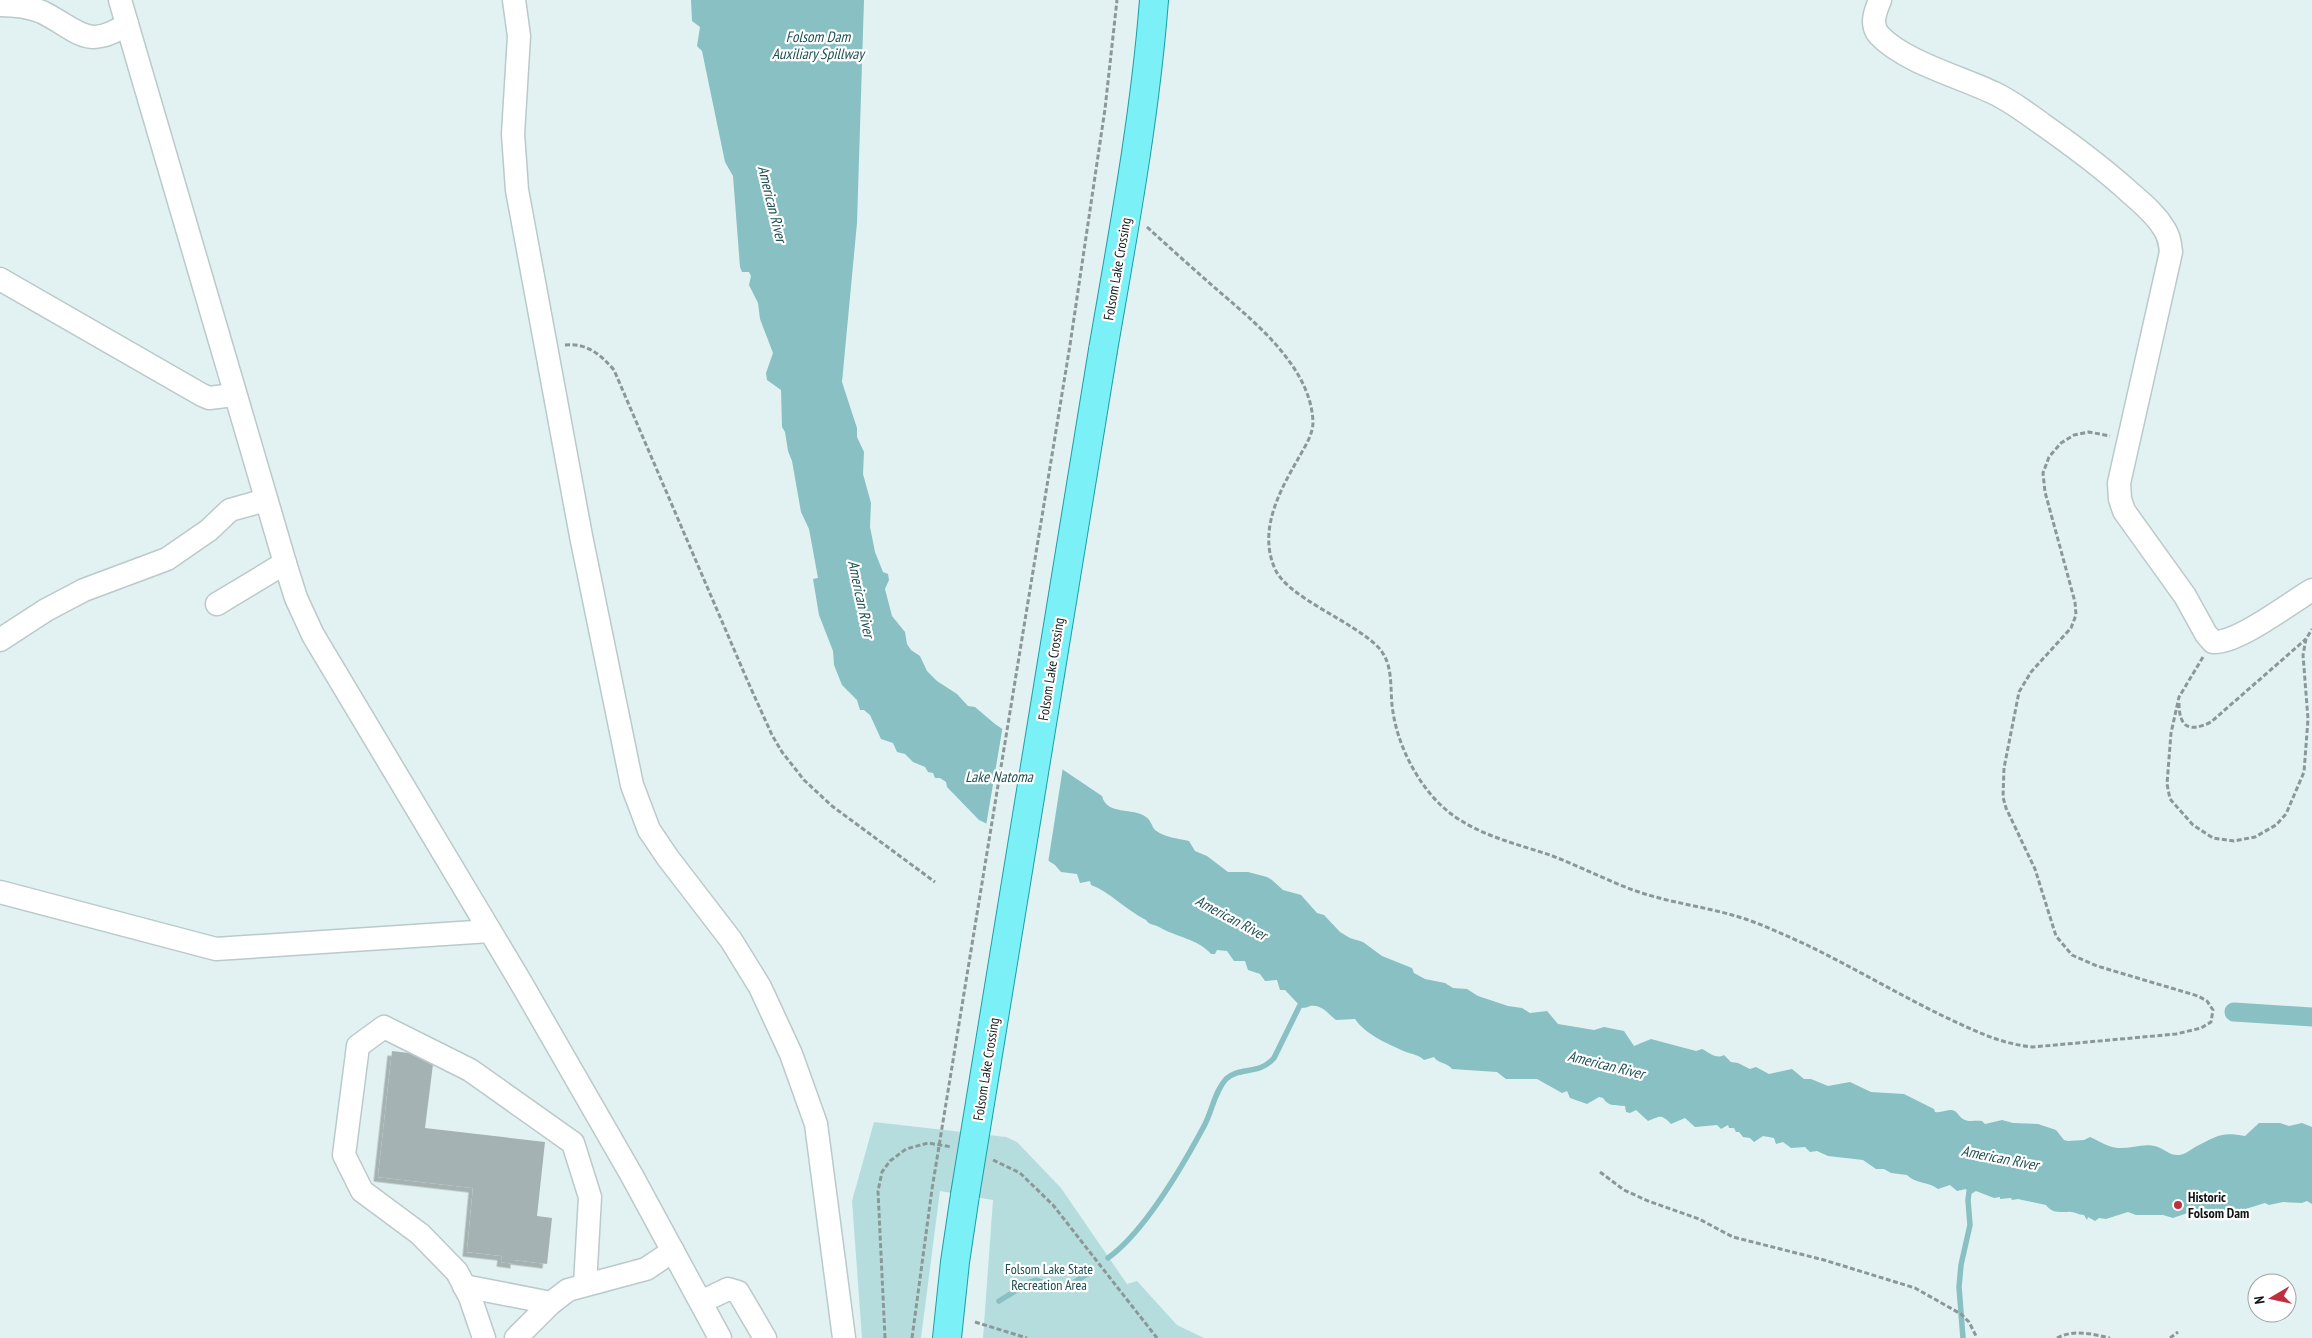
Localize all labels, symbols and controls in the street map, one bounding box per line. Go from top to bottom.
water label: Folsom Dam Auxiliary Spillway [772,27,866,63]
water label: American River [754,164,792,246]
street label: Folsom Lake Crossing [1099,216,1135,322]
water label: American River [844,559,879,641]
street label: Folsom Lake Crossing [1034,616,1068,722]
water label: Lake Natoma [965,767,1034,786]
water label: American River [1192,891,1272,945]
street label: Folsom Lake Crossing [969,1016,1003,1122]
water label: American River [1566,1046,1648,1084]
water label: American River [1960,1141,2042,1175]
place label: Historic Folsom Dam [2188,1188,2249,1222]
marker: Historic Folsom Dam [2172,1199,2184,1211]
park label: Folsom Lake State Recreation Area [1005,1260,1093,1294]
north arrow [2247,1273,2297,1323]
text: N [2250,1295,2269,1305]

